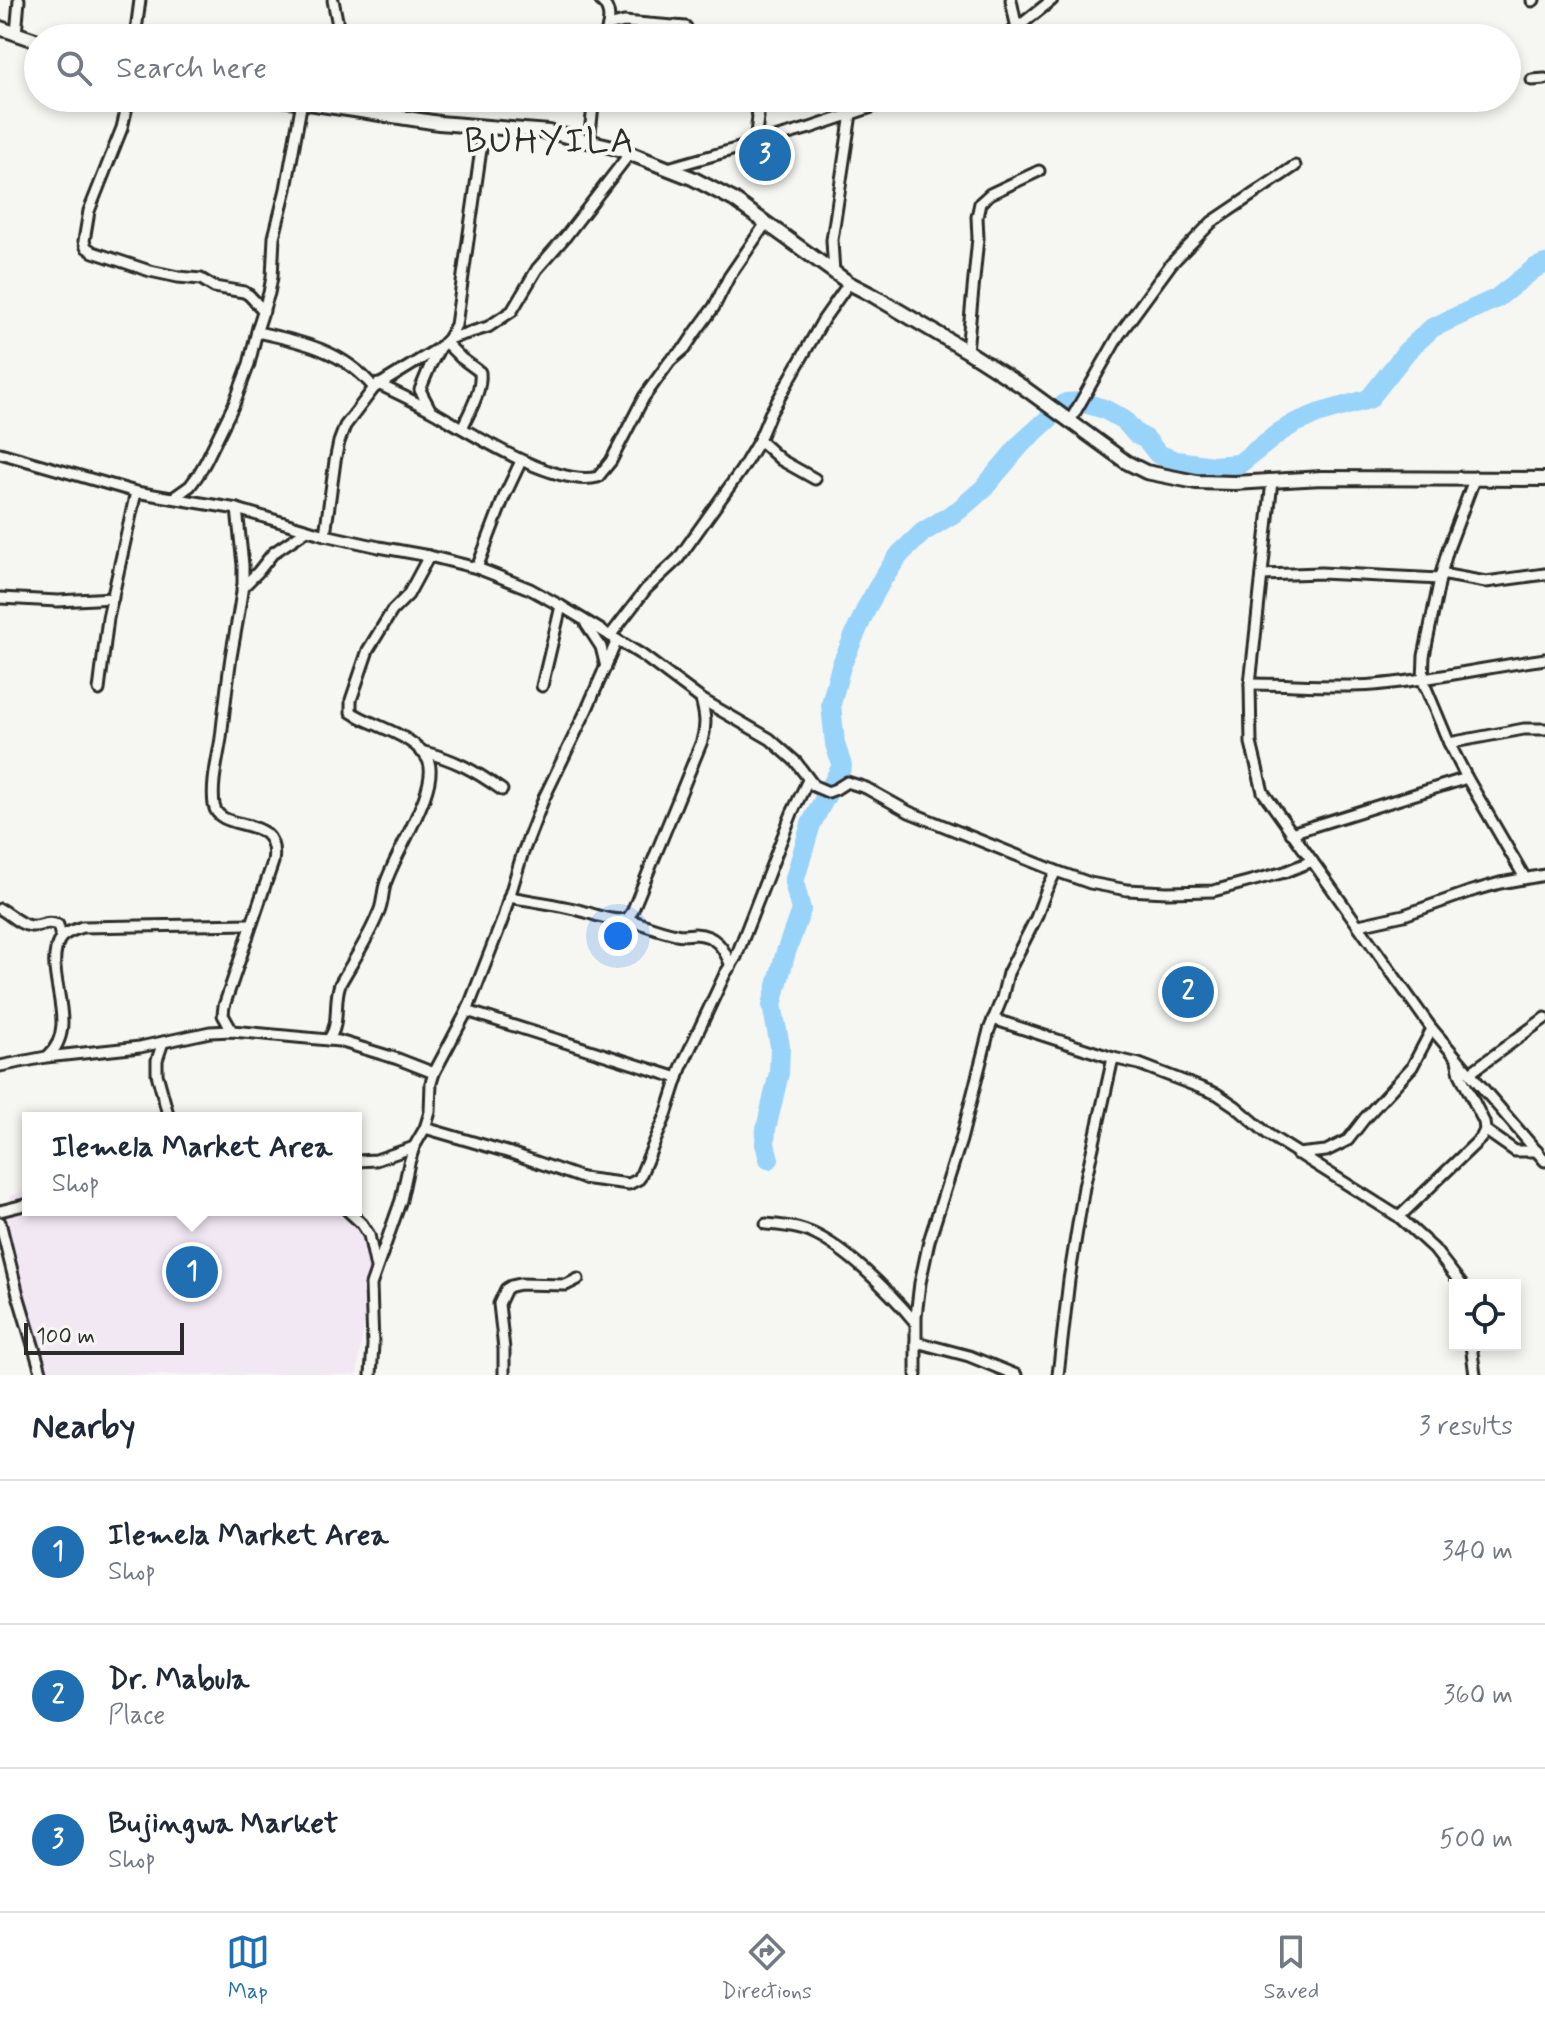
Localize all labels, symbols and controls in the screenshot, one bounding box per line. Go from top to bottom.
search box [24,24,1521,112]
icon: search [52,46,96,90]
text: Search here [116,49,267,88]
district label: BUHYILA [464,119,636,166]
pin: 3 [739,125,791,185]
your location [598,916,638,956]
pin: 2 [1162,962,1214,1022]
popup [22,1112,362,1216]
text: Ilemela Market Area [52,1128,332,1167]
text: Shop [52,1167,99,1201]
pin: 1 [166,1242,218,1302]
map controls [1449,1279,1521,1351]
button: locate [1449,1279,1521,1351]
scale bar [24,1319,184,1355]
text: 100 m [36,1323,95,1351]
text: Nearby [32,1405,136,1450]
text: 3 results [1419,1410,1513,1444]
text: Ilemela Market Area [108,1516,388,1555]
text: 1 [52,1535,64,1569]
text: 340 m [1442,1535,1513,1569]
text: Shop [108,1555,156,1589]
text: Dr. Mabula [108,1660,249,1699]
text: 2 [52,1679,64,1713]
text: 360 m [1444,1679,1513,1713]
text: Place [108,1699,165,1733]
text: Bujingwa Market [108,1804,338,1843]
text: 3 [52,1823,64,1857]
text: 500 m [1439,1823,1513,1857]
text: Shop [108,1843,156,1877]
tab: Map [226,1930,270,2006]
tab: Directions [721,1930,812,2006]
tab: Saved [1264,1930,1319,2006]

